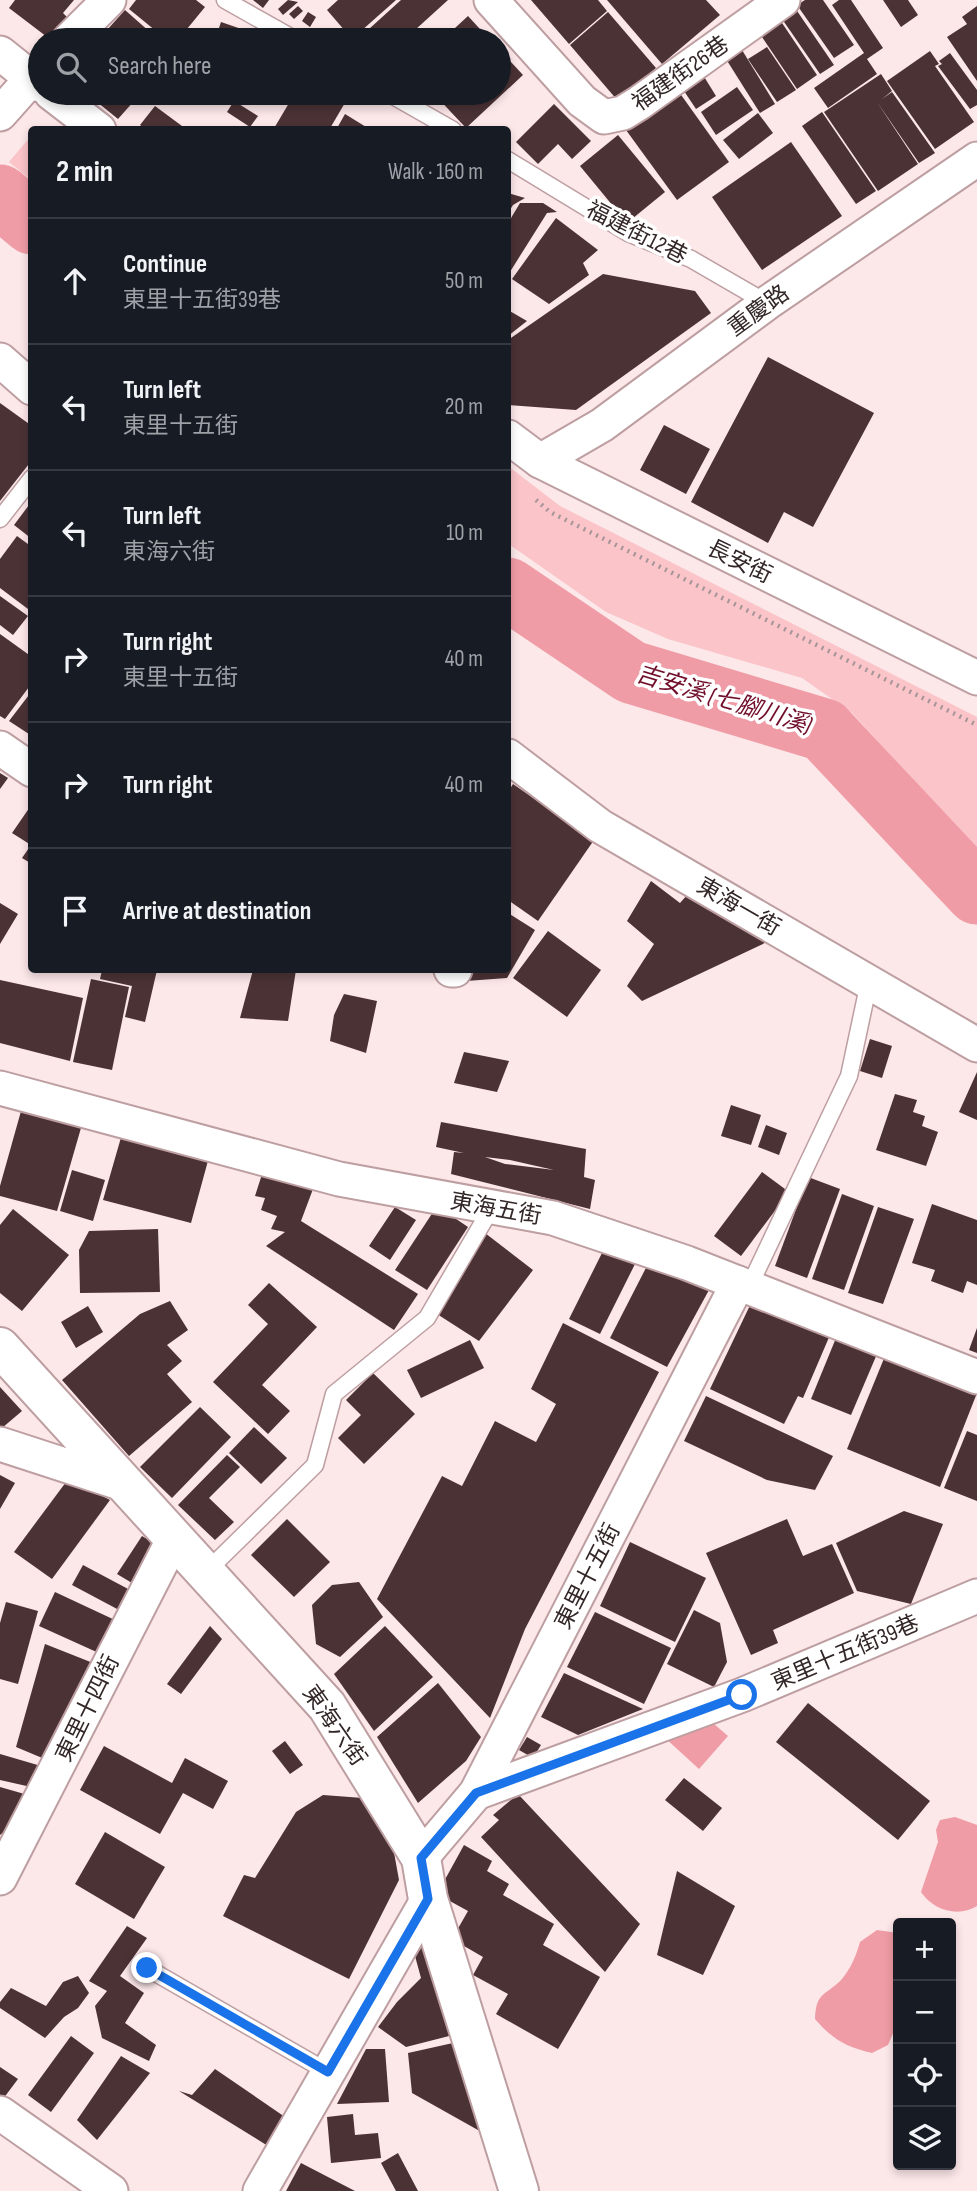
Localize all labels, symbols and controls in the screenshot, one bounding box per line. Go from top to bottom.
search box [28,28,511,105]
street label: 福建街26巷 [627,30,734,117]
icon: search [52,48,90,86]
text: Search here [108,51,211,82]
text: 2 min [56,154,113,190]
text: Walk · 160 m [388,158,483,186]
street label: 福建街12巷 [581,195,692,270]
text: Continue [123,249,207,280]
icon: ahead [56,262,94,300]
text: 50 m [445,267,483,295]
street label: 重慶路 [722,279,795,342]
text: 東里十五街39巷 [123,286,281,314]
text: Turn left [123,375,201,406]
icon: left [56,388,94,426]
text: 20 m [445,393,483,421]
text: 東里十五街 [123,412,238,440]
text: Turn left [123,501,201,532]
icon: left [56,514,94,552]
text: 10 m [446,519,483,547]
street label: 長安街 [702,534,777,590]
text: 東海六街 [123,538,215,566]
text: Turn right [123,627,212,658]
icon: right [56,640,94,678]
text: 40 m [445,645,483,673]
water label: 吉安溪 (七腳川溪) [633,659,816,740]
text: 東里十五街 [123,664,238,692]
icon: right [56,766,94,804]
text: Turn right [123,770,212,801]
text: 40 m [445,771,483,799]
street label: 東海一街 [692,872,785,942]
icon: arrive [56,892,94,930]
text: Arrive at destination [123,896,311,927]
street label: 東海五街 [448,1187,544,1231]
street label: 東里十五街 [549,1519,626,1634]
street label: 東里十五街39巷 [767,1609,924,1697]
street label: 東里十四街 [50,1651,126,1766]
route start [726,1679,757,1710]
street label: 東海六街 [296,1680,372,1771]
map controls [893,1918,956,2170]
button: + [893,1918,956,1981]
route end [131,1952,162,1983]
button: − [893,1981,956,2044]
button: locate [893,2044,956,2107]
button: layers [893,2107,956,2170]

